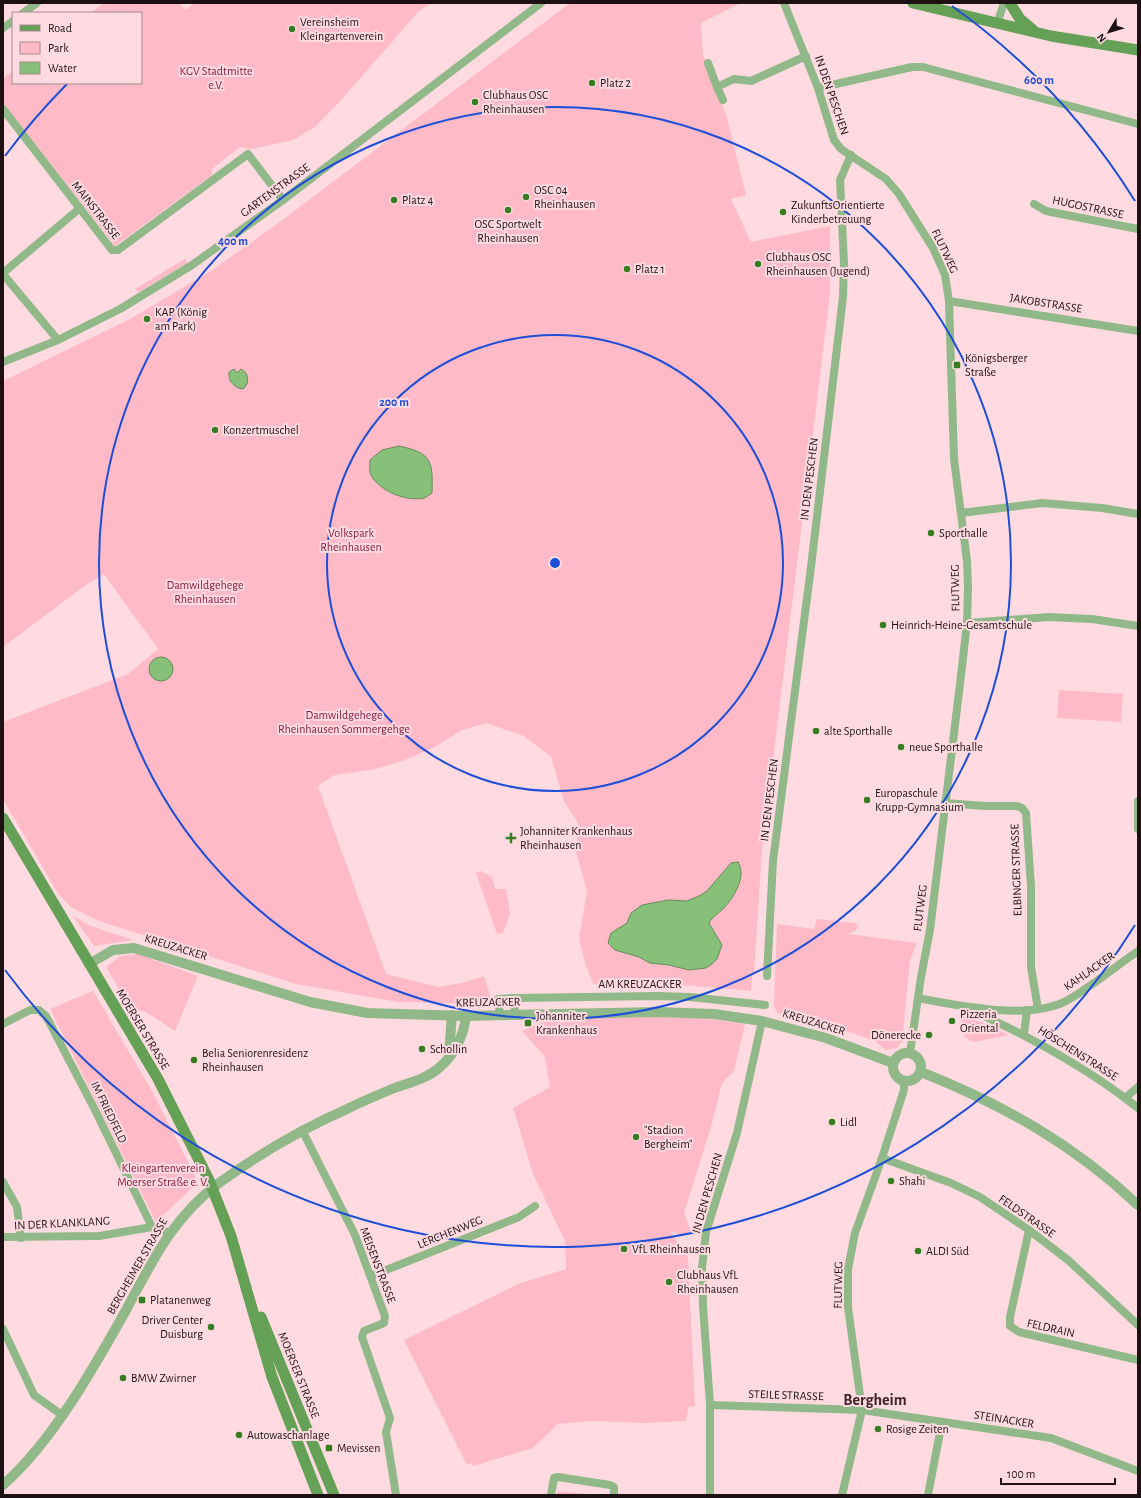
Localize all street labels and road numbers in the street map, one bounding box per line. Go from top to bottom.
street label: IN DEN PESCHEN [813,54,851,136]
street label: GARTENSTRASSE [238,161,312,219]
street label: MAINSTRASSE [70,179,122,241]
street label: HUGOSTRASSE [1051,194,1125,220]
street label: FLUTWEG [930,227,960,275]
street label: JAKOBSTRASSE [1009,291,1083,315]
street label: IN DEN PESCHEN [798,437,820,521]
street label: FLUTWEG [949,564,961,612]
street label: IN DEN PESCHEN [758,758,780,842]
street label: ELBINGER STRASSE [1008,824,1024,916]
street label: FLUTWEG [911,884,929,932]
street label: KREUZACKER [143,932,209,962]
street label: KAHLACKER [1062,949,1117,993]
street label: AM KREUZACKER [598,978,682,990]
street label: MOERSER STRASSE [114,987,172,1072]
street label: KREUZACKER [455,995,521,1009]
street label: KREUZACKER [781,1007,847,1037]
street label: HÖSCHENSTRASSE [1036,1023,1121,1083]
street label: IM FRIEDFELD [89,1079,129,1145]
street label: IN DEN PESCHEN [690,1151,724,1235]
street label: FELDSTRASSE [997,1192,1058,1240]
street label: IN DER KLANKLANG [14,1214,110,1232]
street label: LERCHENWEG [416,1214,484,1250]
street label: BERGHEIMER STRASSE [105,1216,170,1316]
street label: MEISENSTRASSE [358,1225,398,1305]
street label: FLUTWEG [832,1261,844,1309]
street label: FELDRAIN [1026,1317,1076,1339]
street label: MOERSER STRASSE [276,1330,322,1420]
street label: STEILE STRASSE [748,1388,824,1402]
street label: STEINACKER [973,1408,1035,1430]

